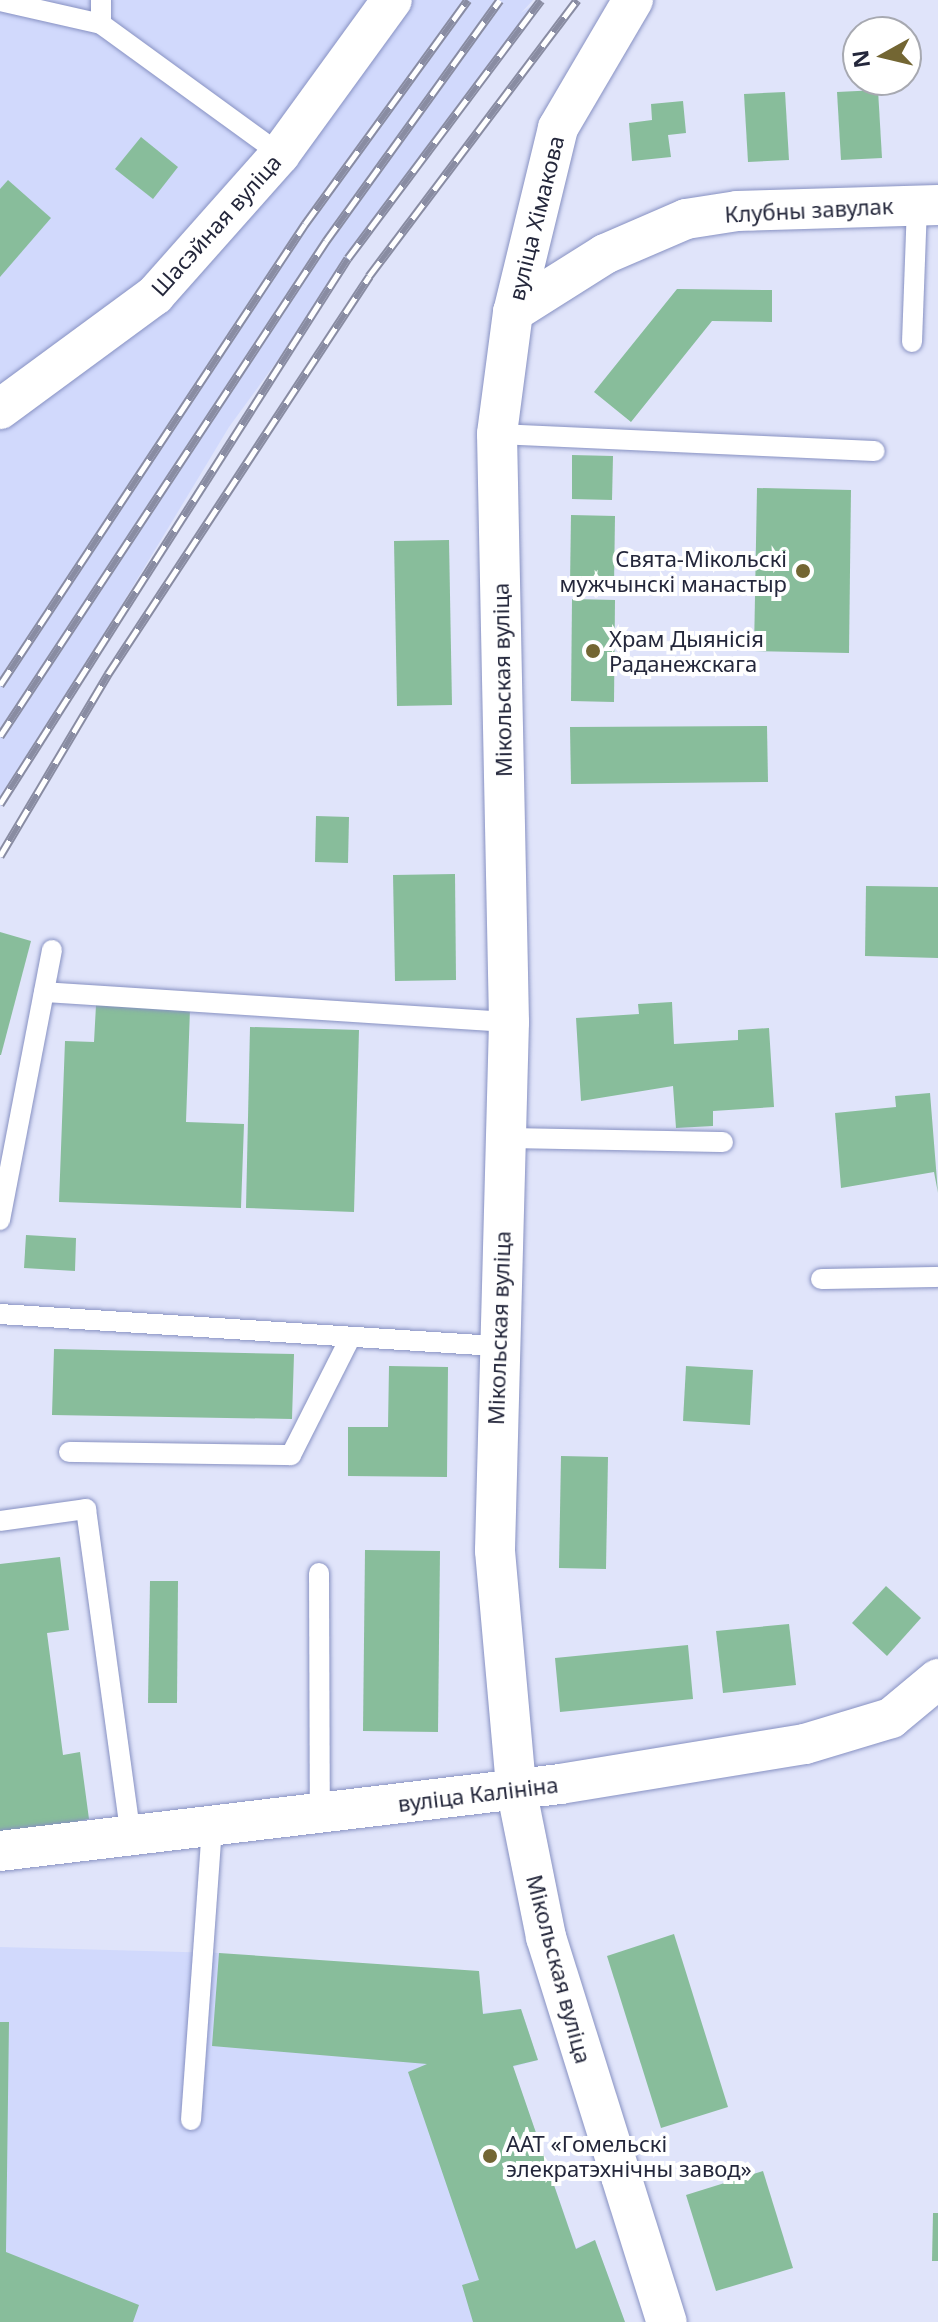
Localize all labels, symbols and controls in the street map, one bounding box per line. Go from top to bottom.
north arrow [842,16,922,96]
text: N [844,48,876,70]
street label: вуліца Хімакова [503,133,569,303]
street label: Шасэйная вуліца [146,149,286,301]
street label: Клубны завулак [724,192,894,228]
place label: Свята-Мікольскі мужчынскі манастыр [560,545,787,596]
marker: Свята-Мікольскі мужчынскі манастыр [794,562,812,580]
street label: Мікольская вуліца [487,583,517,777]
place label: Храм Дыянісія Раданежскага [609,625,764,676]
marker: Храм Дыянісія Раданежскага [584,642,602,660]
street label: Мікольская вуліца [482,1231,516,1425]
street label: вуліца Калініна [396,1771,560,1817]
street label: Мікольская вуліца [521,1872,597,2066]
place label: ААТ «Гомельскі элекратэхнічны завод» [506,2130,752,2182]
marker: ААТ «Гомельскі элекратэхнічны завод» [481,2147,499,2165]

